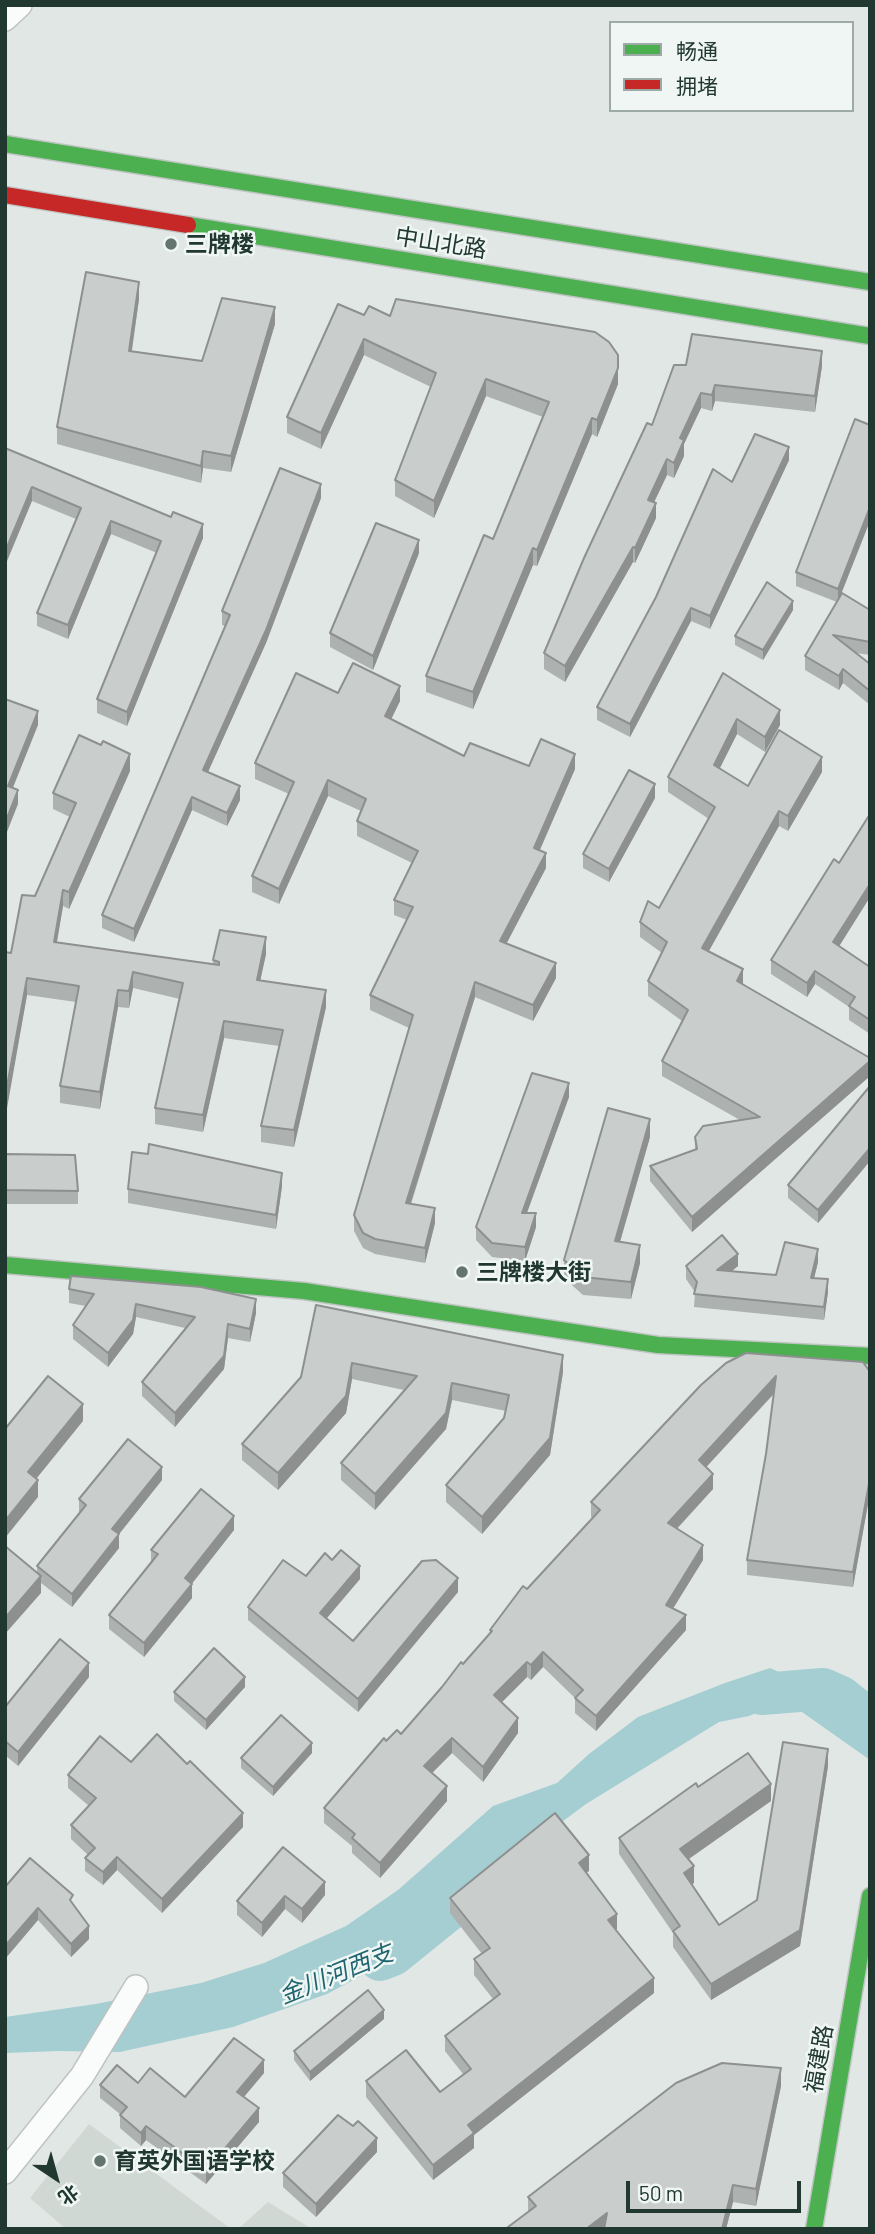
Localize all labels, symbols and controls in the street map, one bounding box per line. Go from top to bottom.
legend [609,21,854,112]
text: 畅通 [676,38,718,63]
text: 拥堵 [676,73,718,98]
street label: 中山北路 [393,222,489,264]
place label: 三牌楼 [185,230,254,258]
marker: 三牌楼 [163,236,179,252]
place label: 三牌楼大街 [476,1258,591,1286]
marker: 三牌楼大街 [454,1264,470,1280]
water label: 金川河西支 [275,1938,397,2010]
street label: 福建路 [799,2023,839,2095]
north arrow [21,2143,91,2213]
place label: 育英外国语学校 [114,2147,275,2175]
marker: 育英外国语学校 [92,2153,108,2169]
scale bar [630,2168,805,2212]
text: 北 [54,2180,83,2210]
text: 50 m [639,2180,683,2205]

